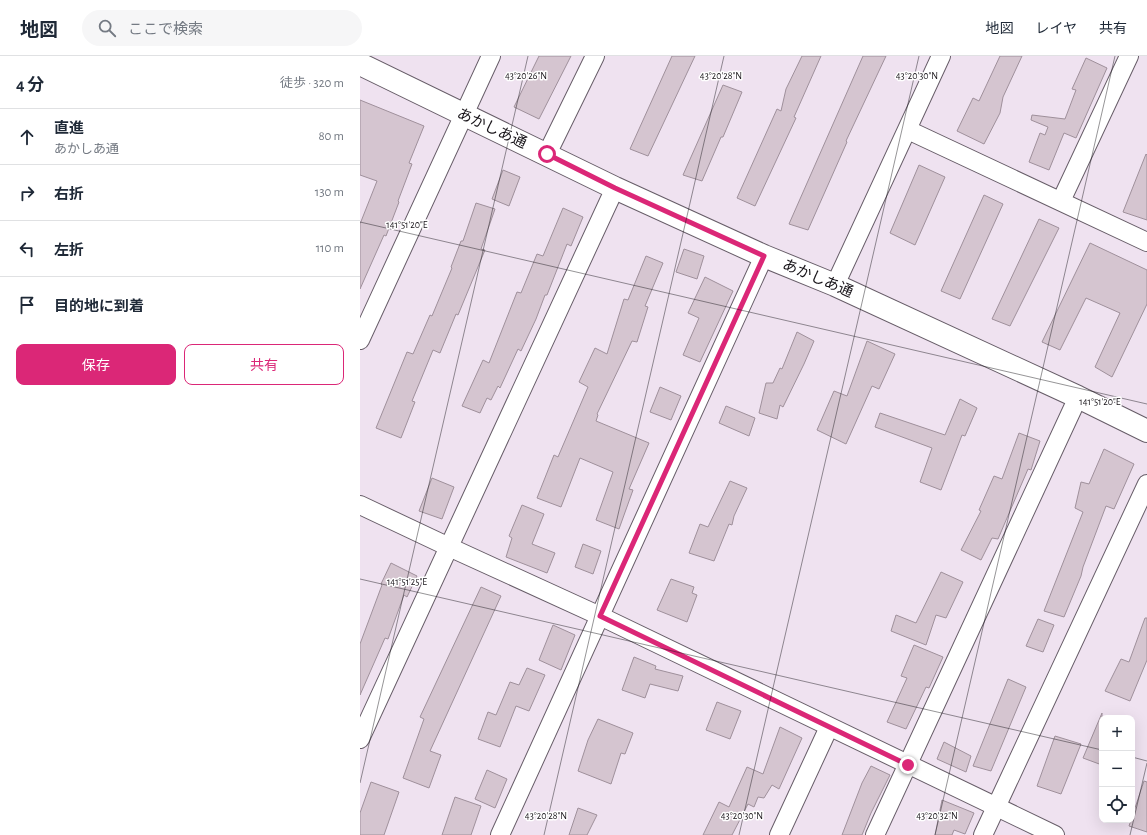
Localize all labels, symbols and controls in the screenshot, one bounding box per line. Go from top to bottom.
search box [82,10,362,46]
icon: search [96,17,118,39]
text: 地図 [20,21,58,40]
text: ここで検索 [128,22,203,37]
text: 地図 [985,22,1013,36]
text: レイヤ [1035,22,1077,36]
text: 共有 [1099,22,1127,36]
text: 43°20'26"N [505,71,547,81]
text: 43°20'28"N [700,71,742,81]
text: 43°20'30"N [896,71,938,81]
text: 4 分 [16,76,44,93]
text: 徒歩 · 320 m [280,77,344,90]
street label: あかしあ通 [455,105,529,151]
text: 直進 [54,121,84,136]
icon: ahead [16,126,38,148]
text: 80 m [318,130,344,143]
text: あかしあ通 [54,143,119,156]
route start [538,145,556,163]
icon: right [16,182,38,204]
text: 130 m [315,186,344,199]
text: 右折 [54,187,84,202]
text: 141°51'20"E [386,220,428,230]
icon: left [16,238,38,260]
text: 110 m [316,242,344,255]
text: 左折 [54,243,84,258]
street label: あかしあ通 [780,256,856,300]
icon: arrive [16,294,38,316]
text: 目的地に到着 [54,299,144,314]
button: 保存 [16,344,176,385]
button: 共有 [184,344,344,385]
text: 141°51'20"E [1079,397,1121,407]
text: 141°51'25"E [387,577,427,587]
map controls [1099,715,1135,823]
button: + [1099,715,1135,751]
button: − [1099,751,1135,787]
route end [899,756,917,774]
button: locate [1099,787,1135,823]
text: 43°20'28"N [525,811,567,821]
text: 43°20'30"N [721,811,763,821]
text: 43°20'32"N [916,811,958,821]

